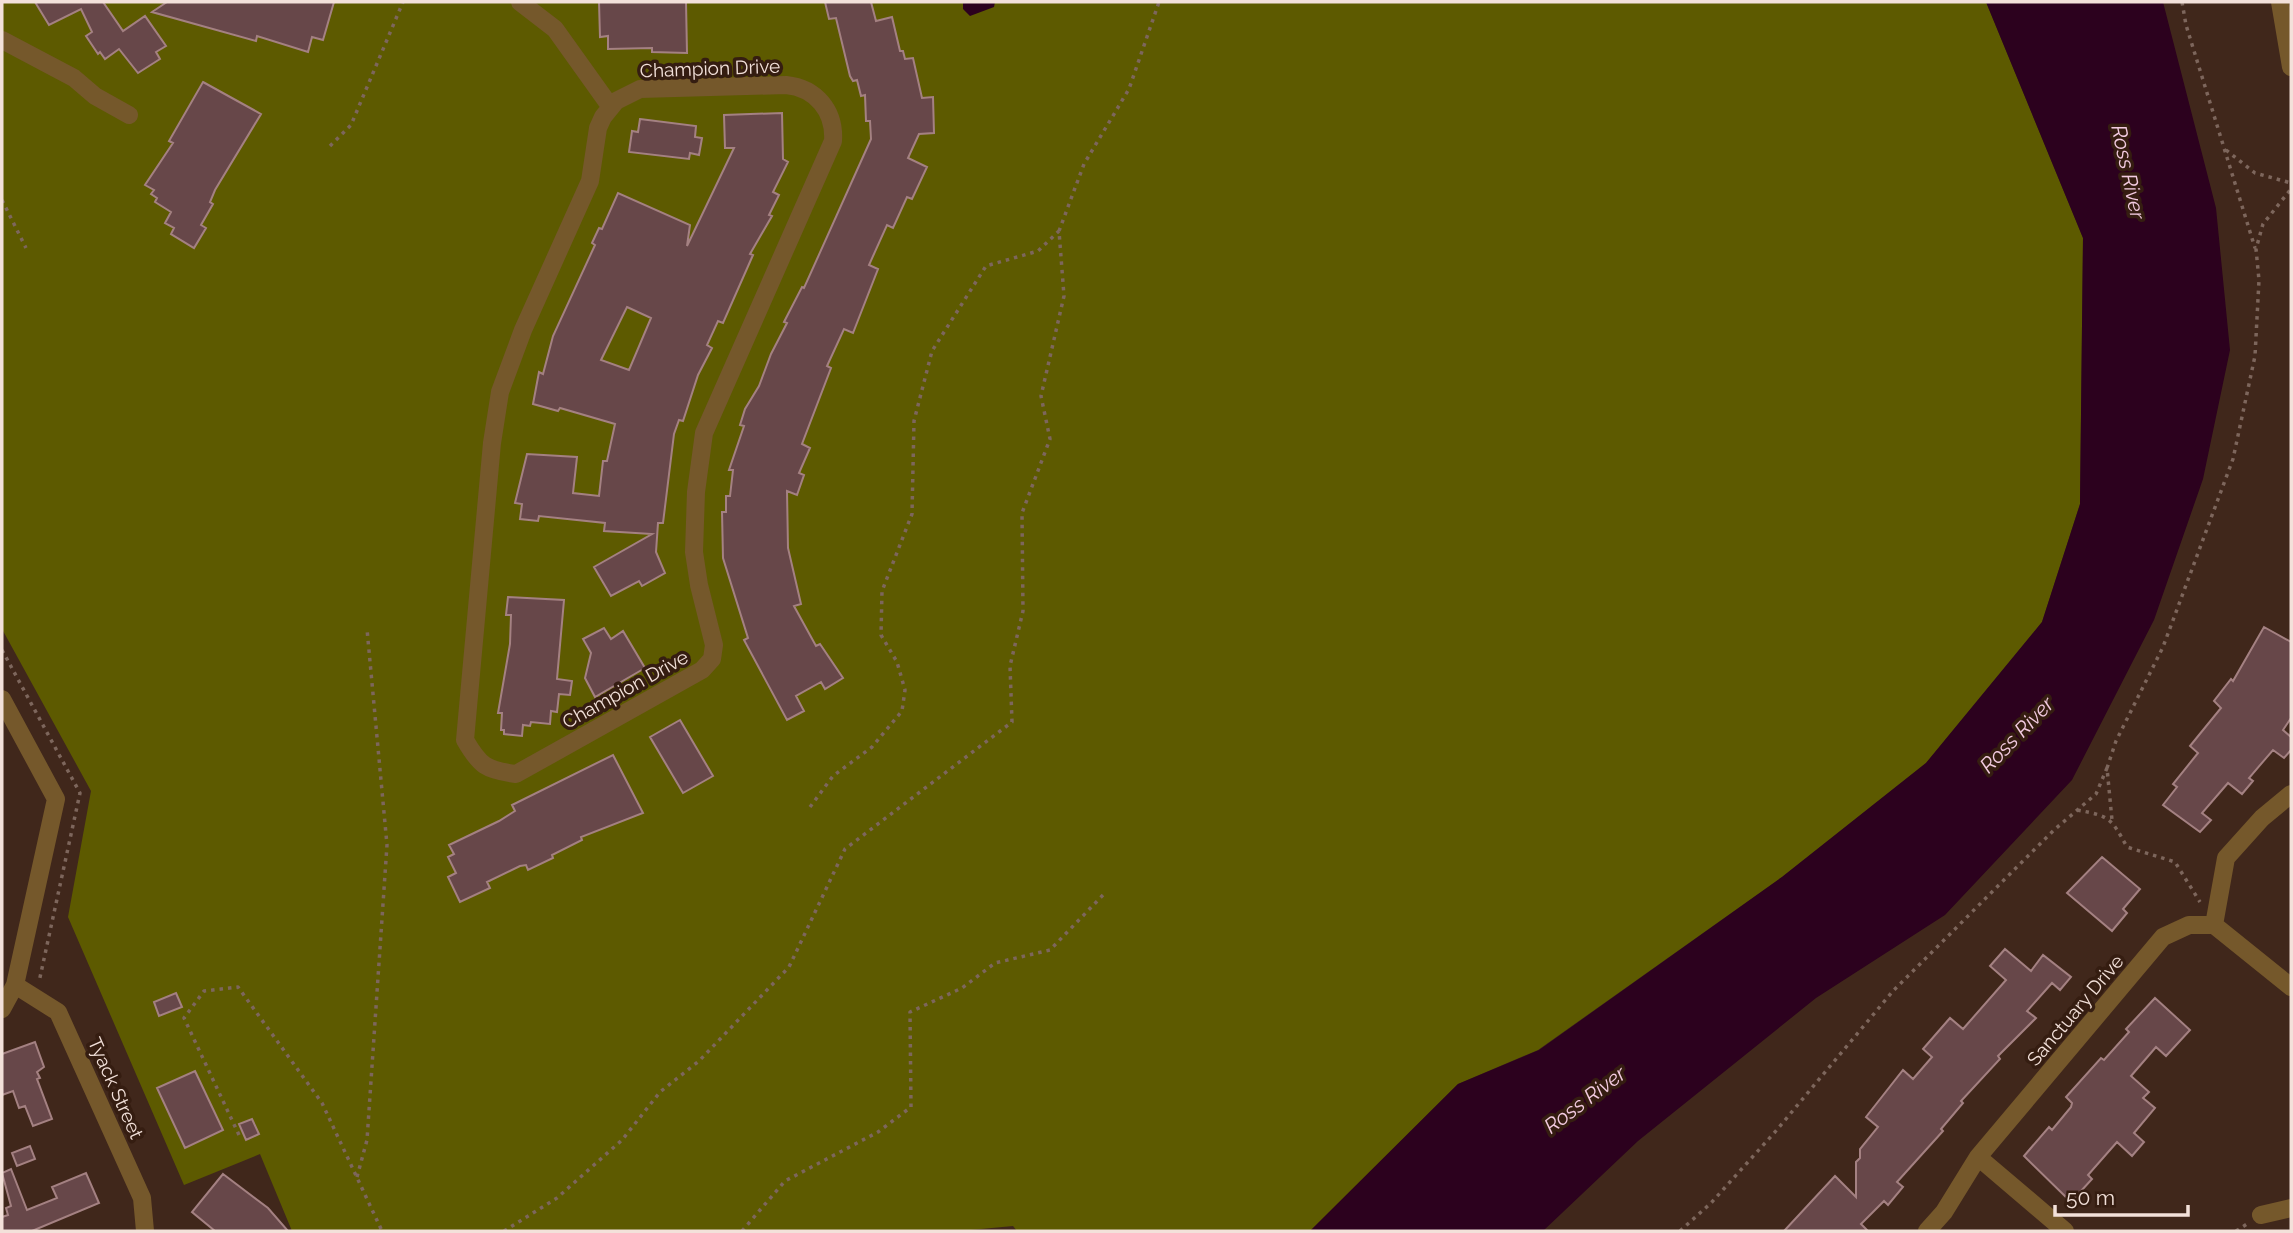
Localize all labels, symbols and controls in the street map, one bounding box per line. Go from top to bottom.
street label: Champion Drive [639,55,781,81]
water label: Ross River [2106,122,2151,222]
street label: Champion Drive [558,645,692,733]
water label: Ross River [1974,691,2060,778]
street label: Sanctuary Drive [2022,950,2128,1070]
street label: Tyack Street [84,1034,148,1143]
water label: Ross River [1539,1060,1631,1138]
scale bar [2055,1174,2188,1218]
text: 50 m [2066,1185,2115,1210]

